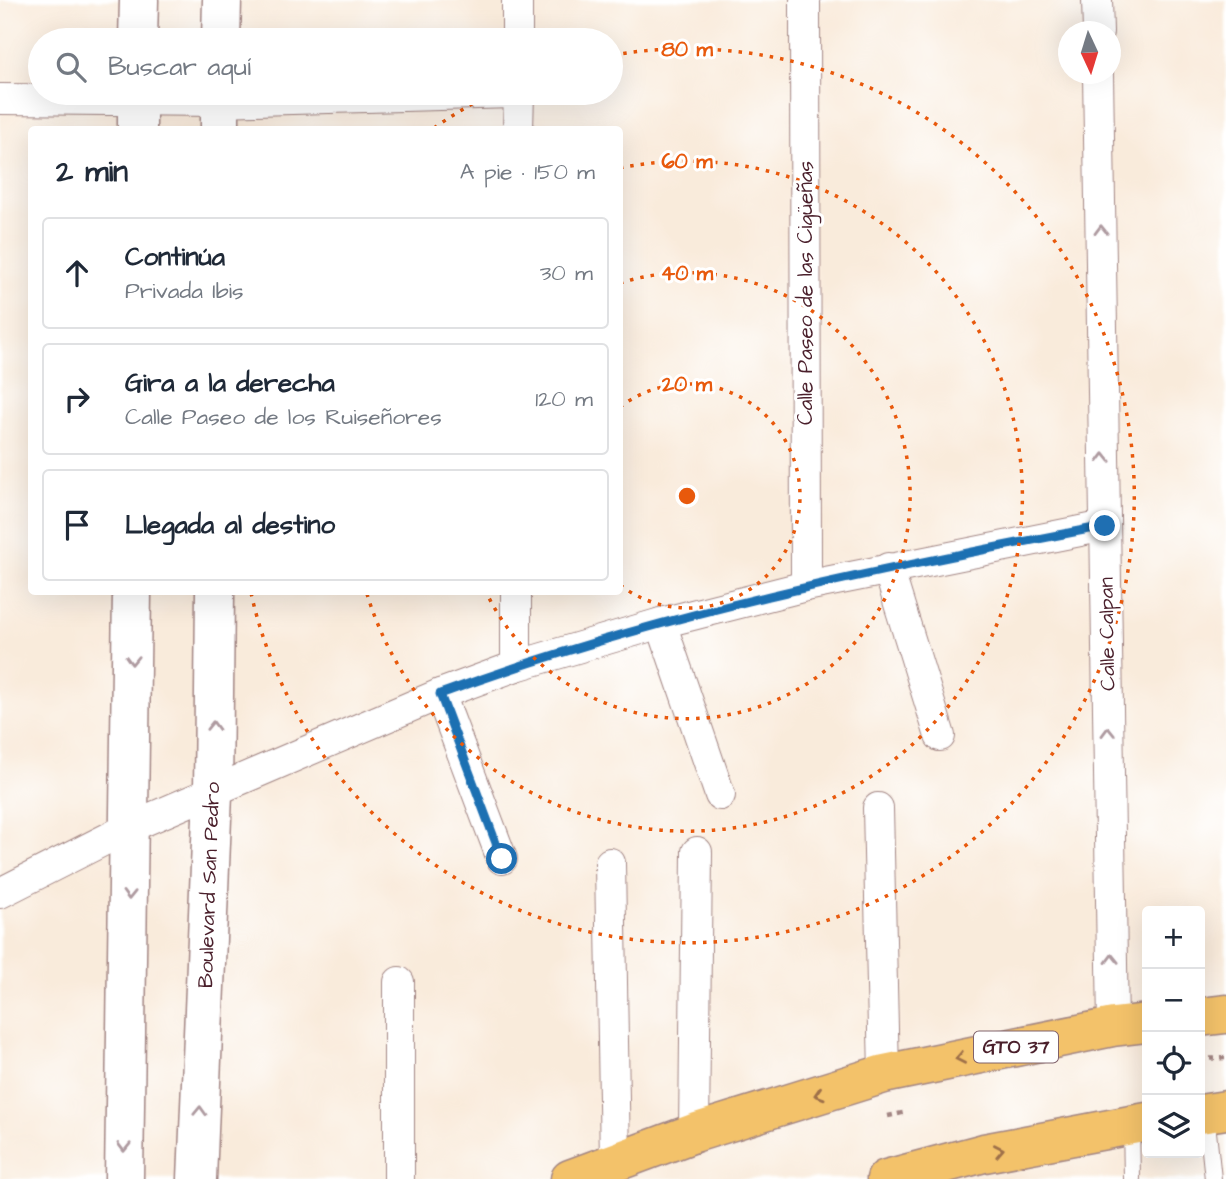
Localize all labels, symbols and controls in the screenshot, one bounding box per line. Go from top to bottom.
north arrow [1058,21,1121,84]
search box [28,28,623,105]
text: 80 m [661,35,713,64]
icon: search [52,48,90,86]
text: Buscar aquí [108,49,251,85]
text: 60 m [661,147,713,176]
text: 2 min [56,151,128,193]
text: A pie · 150 m [460,156,595,188]
street label: Calle Paseo de las Cigüeñas [791,161,822,425]
one-way arrow [1093,224,1108,235]
text: Continúa [125,239,225,275]
icon: ahead [58,254,96,292]
text: 30 m [540,257,593,289]
text: 40 m [661,259,714,288]
text: Privada Ibis [125,275,244,307]
text: Gira a la derecha [125,365,335,401]
text: 20 m [661,370,713,399]
icon: right [58,380,96,418]
text: 120 m [535,383,593,415]
text: Calle Paseo de los Ruiseñores [125,401,442,433]
one-way arrow [1096,452,1112,462]
centre of rings [675,484,699,508]
icon: arrive [58,506,96,544]
text: Llegada al destino [125,507,335,543]
route end [1089,510,1120,541]
street label: Calle Calpan [1092,577,1123,691]
one-way arrow [124,655,140,665]
one-way arrow [206,720,221,731]
one-way arrow [1100,726,1116,736]
street label: Boulevard San Pedro [191,781,227,989]
route start [486,843,517,874]
one-way arrow [121,891,137,901]
map controls [1142,906,1205,1158]
button: + [1142,906,1205,969]
one-way arrow [1104,953,1119,964]
button: − [1142,969,1205,1032]
road number: GTO 37 [974,1032,1058,1063]
button: locate [1142,1032,1205,1095]
one-way arrow [954,1050,966,1065]
one-way arrow [814,1086,826,1100]
button: layers [1142,1095,1205,1158]
one-way arrow [193,1105,208,1116]
one-way arrow [117,1142,132,1153]
one-way arrow [993,1143,1005,1158]

